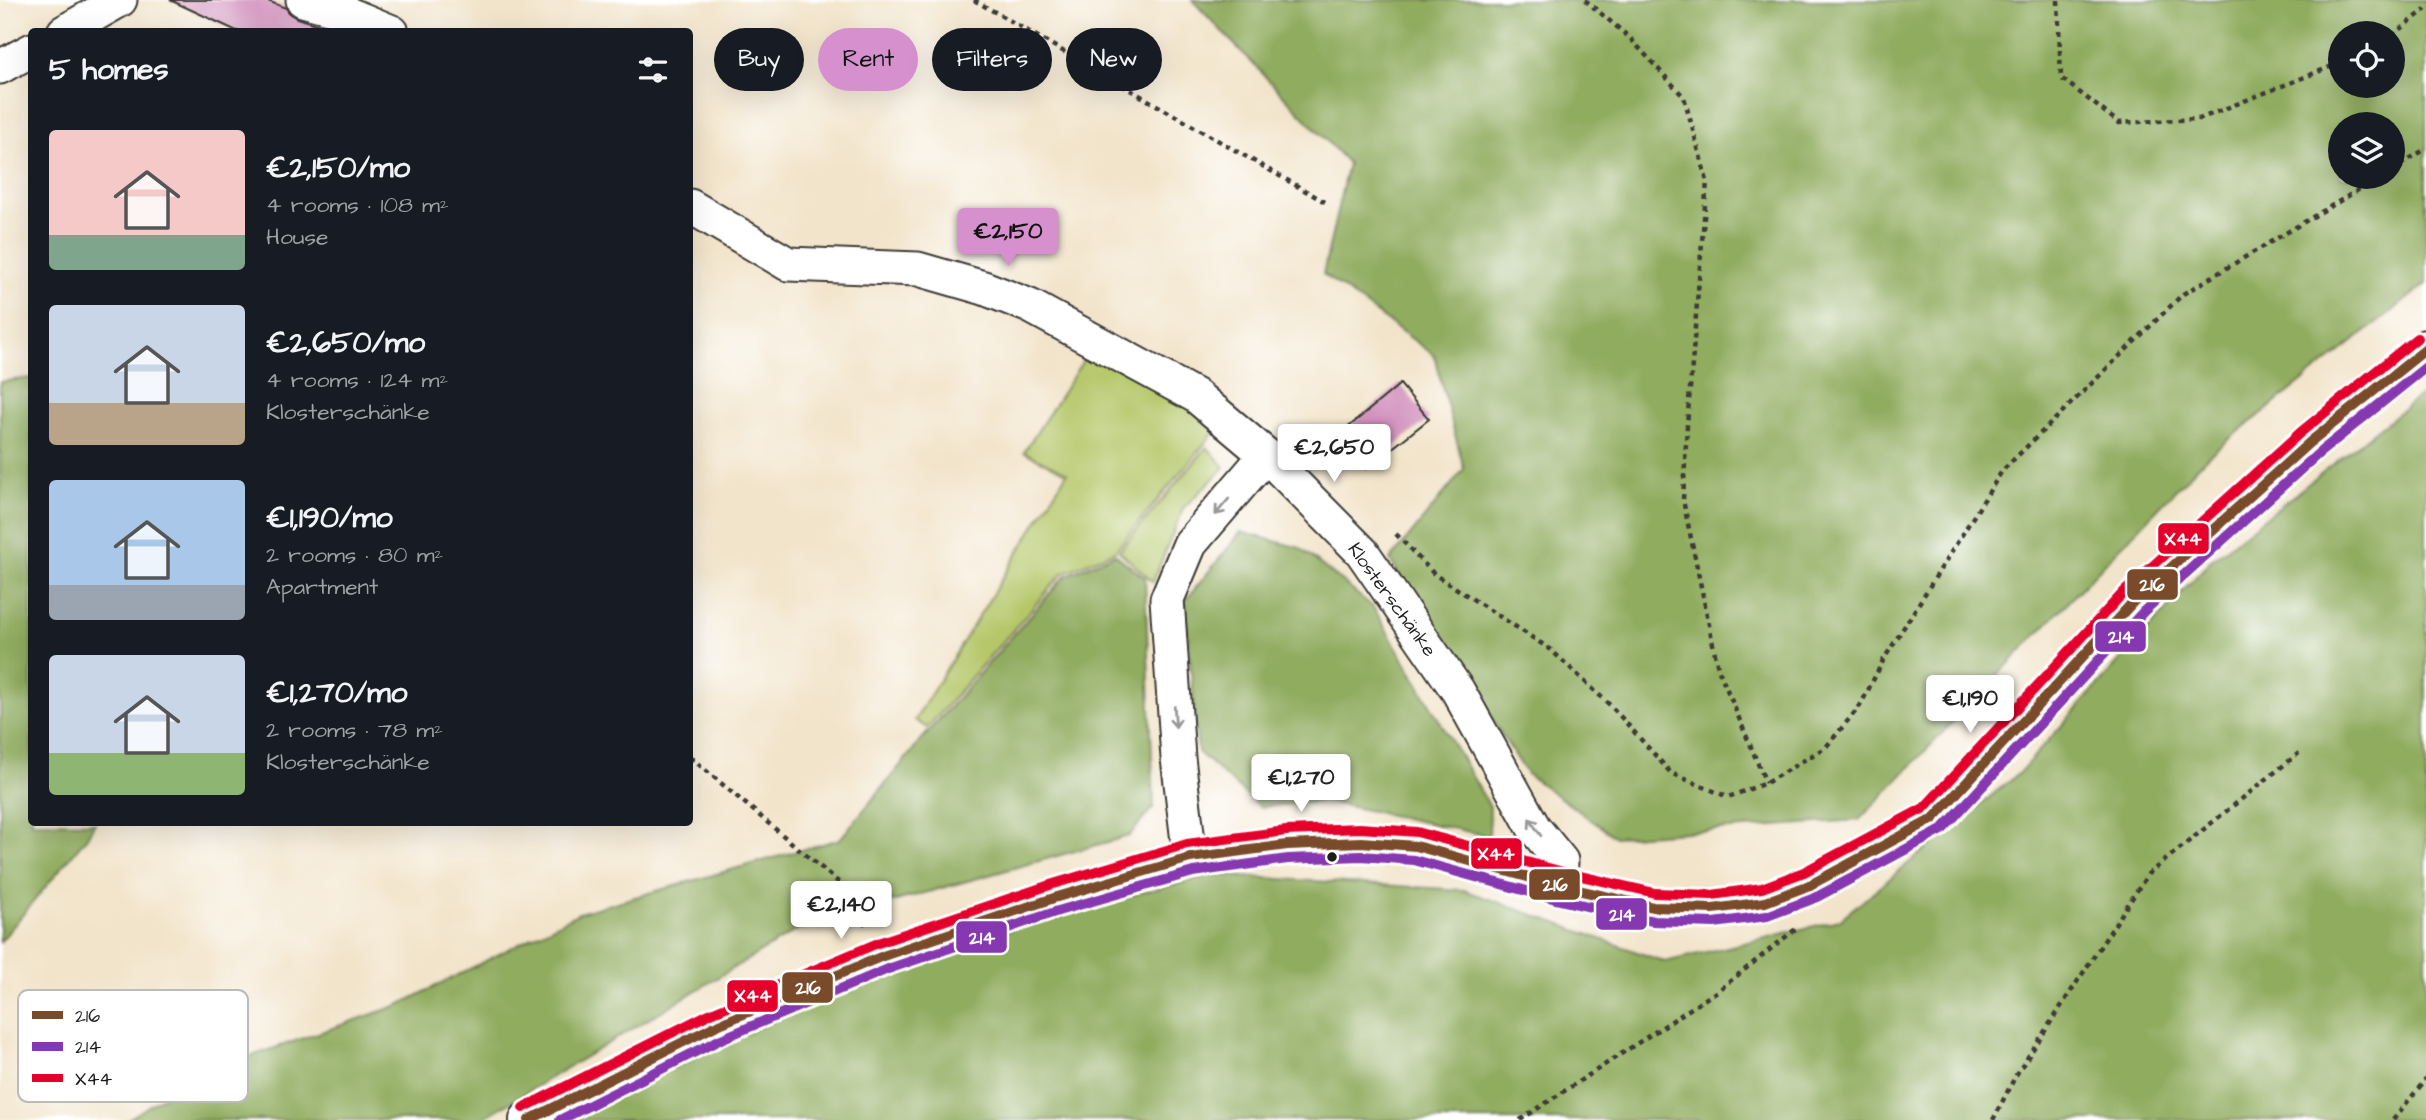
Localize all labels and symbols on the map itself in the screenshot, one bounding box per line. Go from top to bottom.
pin: €2,150 [951,208,1065,268]
pin: €2,650 [1277,424,1391,484]
one-way arrow [1214,497,1230,515]
line badge: X44 [2157,522,2210,555]
text: X44 [2164,526,2202,553]
street label: Klosterschänke [1341,537,1442,663]
line badge: 216 [2126,568,2179,601]
text: 216 [2138,572,2165,599]
line badge: 214 [2094,620,2147,653]
text: 214 [2107,624,2134,651]
pin: €1,190 [1913,676,2027,735]
one-way arrow [1169,706,1182,729]
pin: €1,270 [1244,754,1358,814]
one-way arrow [1527,818,1542,837]
line badge: X44 [1470,837,1523,870]
text: X44 [1477,841,1515,868]
unlabelled marker [1325,850,1339,864]
line badge: 216 [1528,868,1581,901]
text: 216 [1541,872,1568,899]
pin: €2,140 [784,881,898,941]
line badge: 214 [1595,897,1648,931]
text: 214 [1608,902,1635,929]
line badge: 214 [955,920,1008,954]
text: 214 [968,925,995,952]
line badge: 216 [781,971,834,1004]
text: 216 [794,975,821,1002]
line badge: X44 [726,979,779,1013]
text: X44 [734,983,772,1010]
legend [18,990,248,1102]
text: 216 [75,1003,100,1030]
text: 214 [75,1034,101,1061]
text: X44 [75,1066,112,1093]

